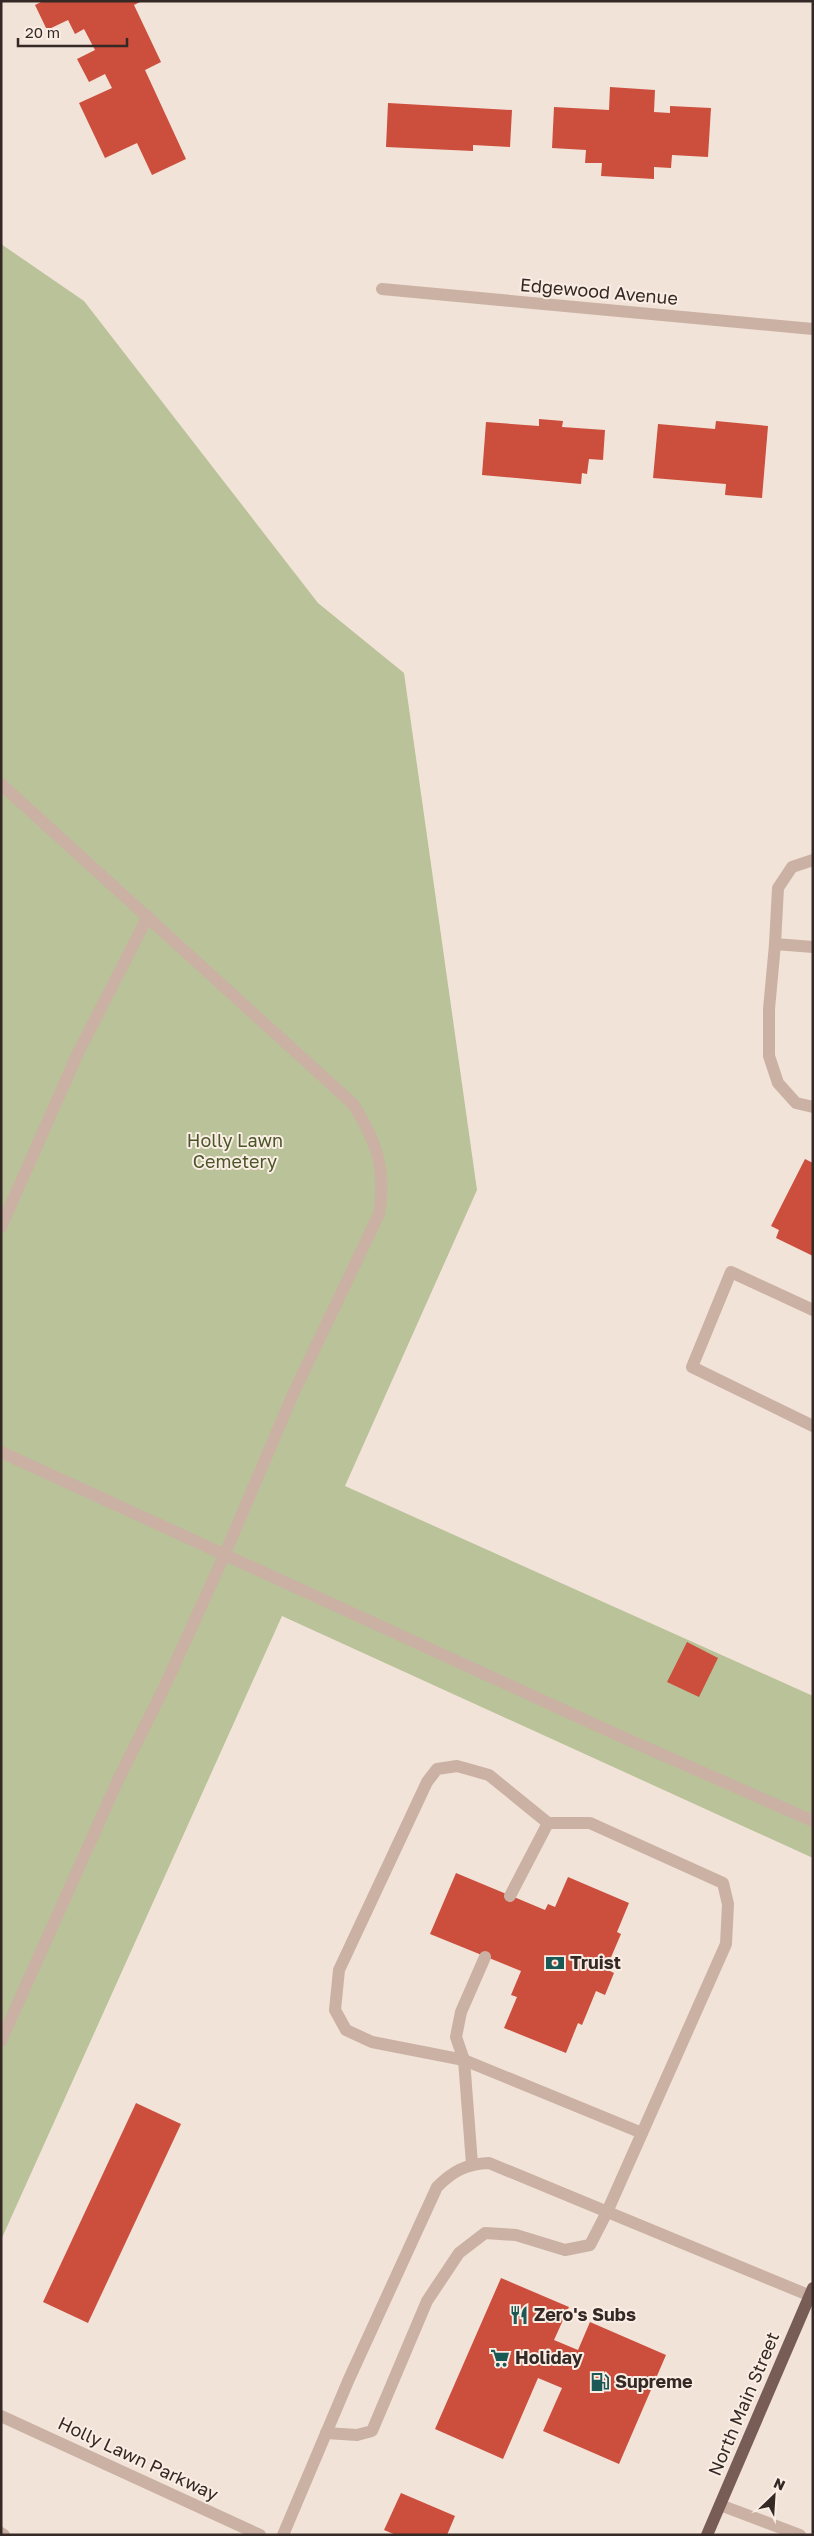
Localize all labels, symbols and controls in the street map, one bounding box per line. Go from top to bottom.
scale bar [18,15,126,47]
text: 20 m [25,23,60,41]
street label: Edgewood Avenue [519,273,679,309]
park label: Holly Lawn Cemetery [187,1129,283,1172]
place label: Truist [570,1951,621,1973]
bank icon: Truist [544,1952,566,1974]
place label: Zero's Subs [534,2303,636,2325]
restaurant icon: Zero's Subs [508,2304,530,2326]
street label: North Main Street [703,2328,783,2479]
place label: Holiday [515,2346,583,2368]
supermarket icon: Holiday [489,2347,511,2369]
place label: Supreme [615,2370,693,2392]
fuel station icon: Supreme [589,2371,611,2393]
street label: Holly Lawn Parkway [55,2411,222,2505]
north arrow [749,2471,799,2521]
text: N [771,2474,788,2494]

